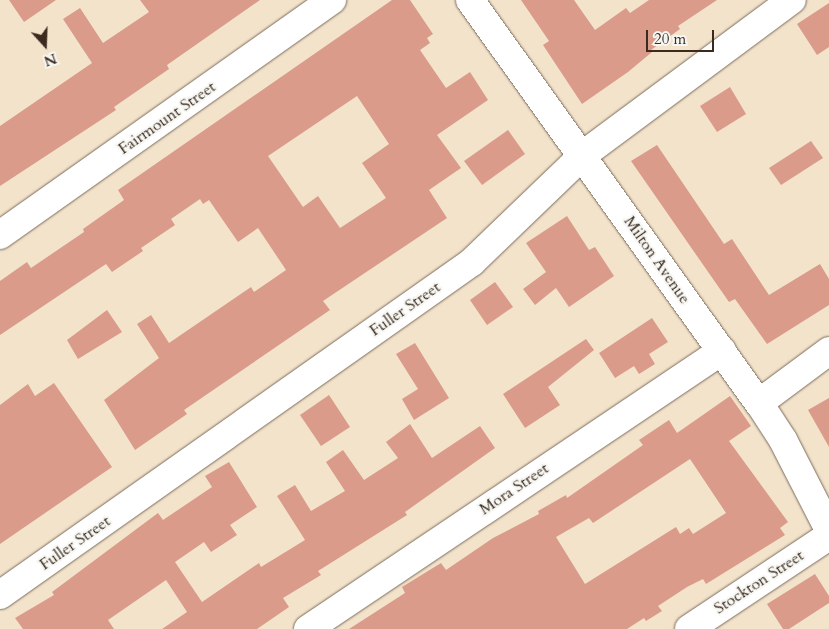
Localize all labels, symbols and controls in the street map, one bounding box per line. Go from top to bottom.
north arrow [20,20,70,70]
scale bar [649,20,716,52]
text: 20 m [654,29,686,49]
text: N [41,49,59,71]
street label: Fairmount Street [115,77,219,159]
street label: Milton Avenue [620,212,694,308]
street label: Fuller Street [366,278,444,340]
street label: Mora Street [476,459,552,519]
street label: Fuller Street [36,512,114,574]
street label: Stockton Street [711,546,807,618]

